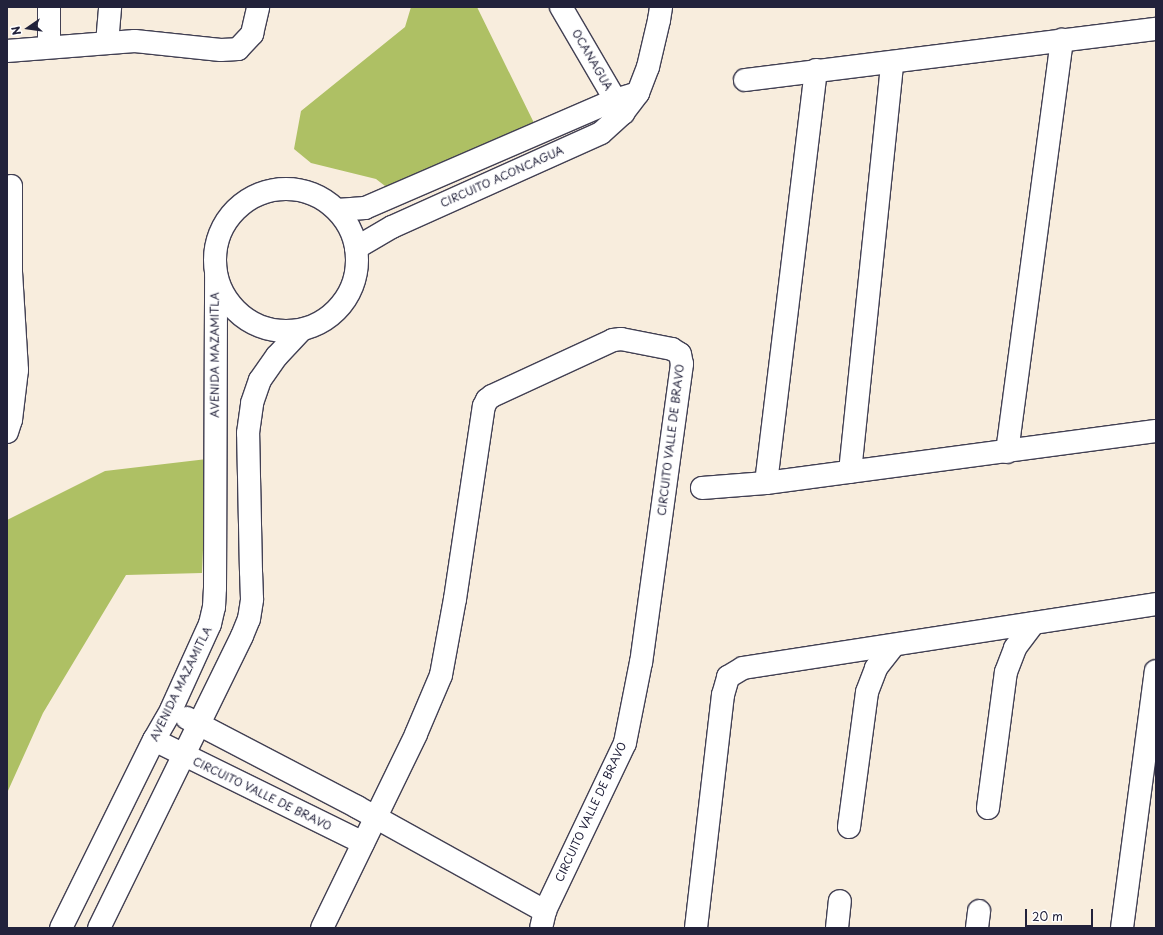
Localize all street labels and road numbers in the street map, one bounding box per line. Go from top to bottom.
street label: OCANAGUA [569,27,615,93]
street label: CIRCUITO ACONCAGUA [438,144,566,210]
street label: AVENIDA MAZAMITLA [208,292,222,418]
street label: CIRCUITO VALLE DE BRAVO [655,362,687,518]
street label: AVENIDA MAZAMITLA [148,625,214,743]
street label: CIRCUITO VALLE DE BRAVO [552,739,630,885]
street label: CIRCUITO VALLE DE BRAVO [190,754,334,834]

